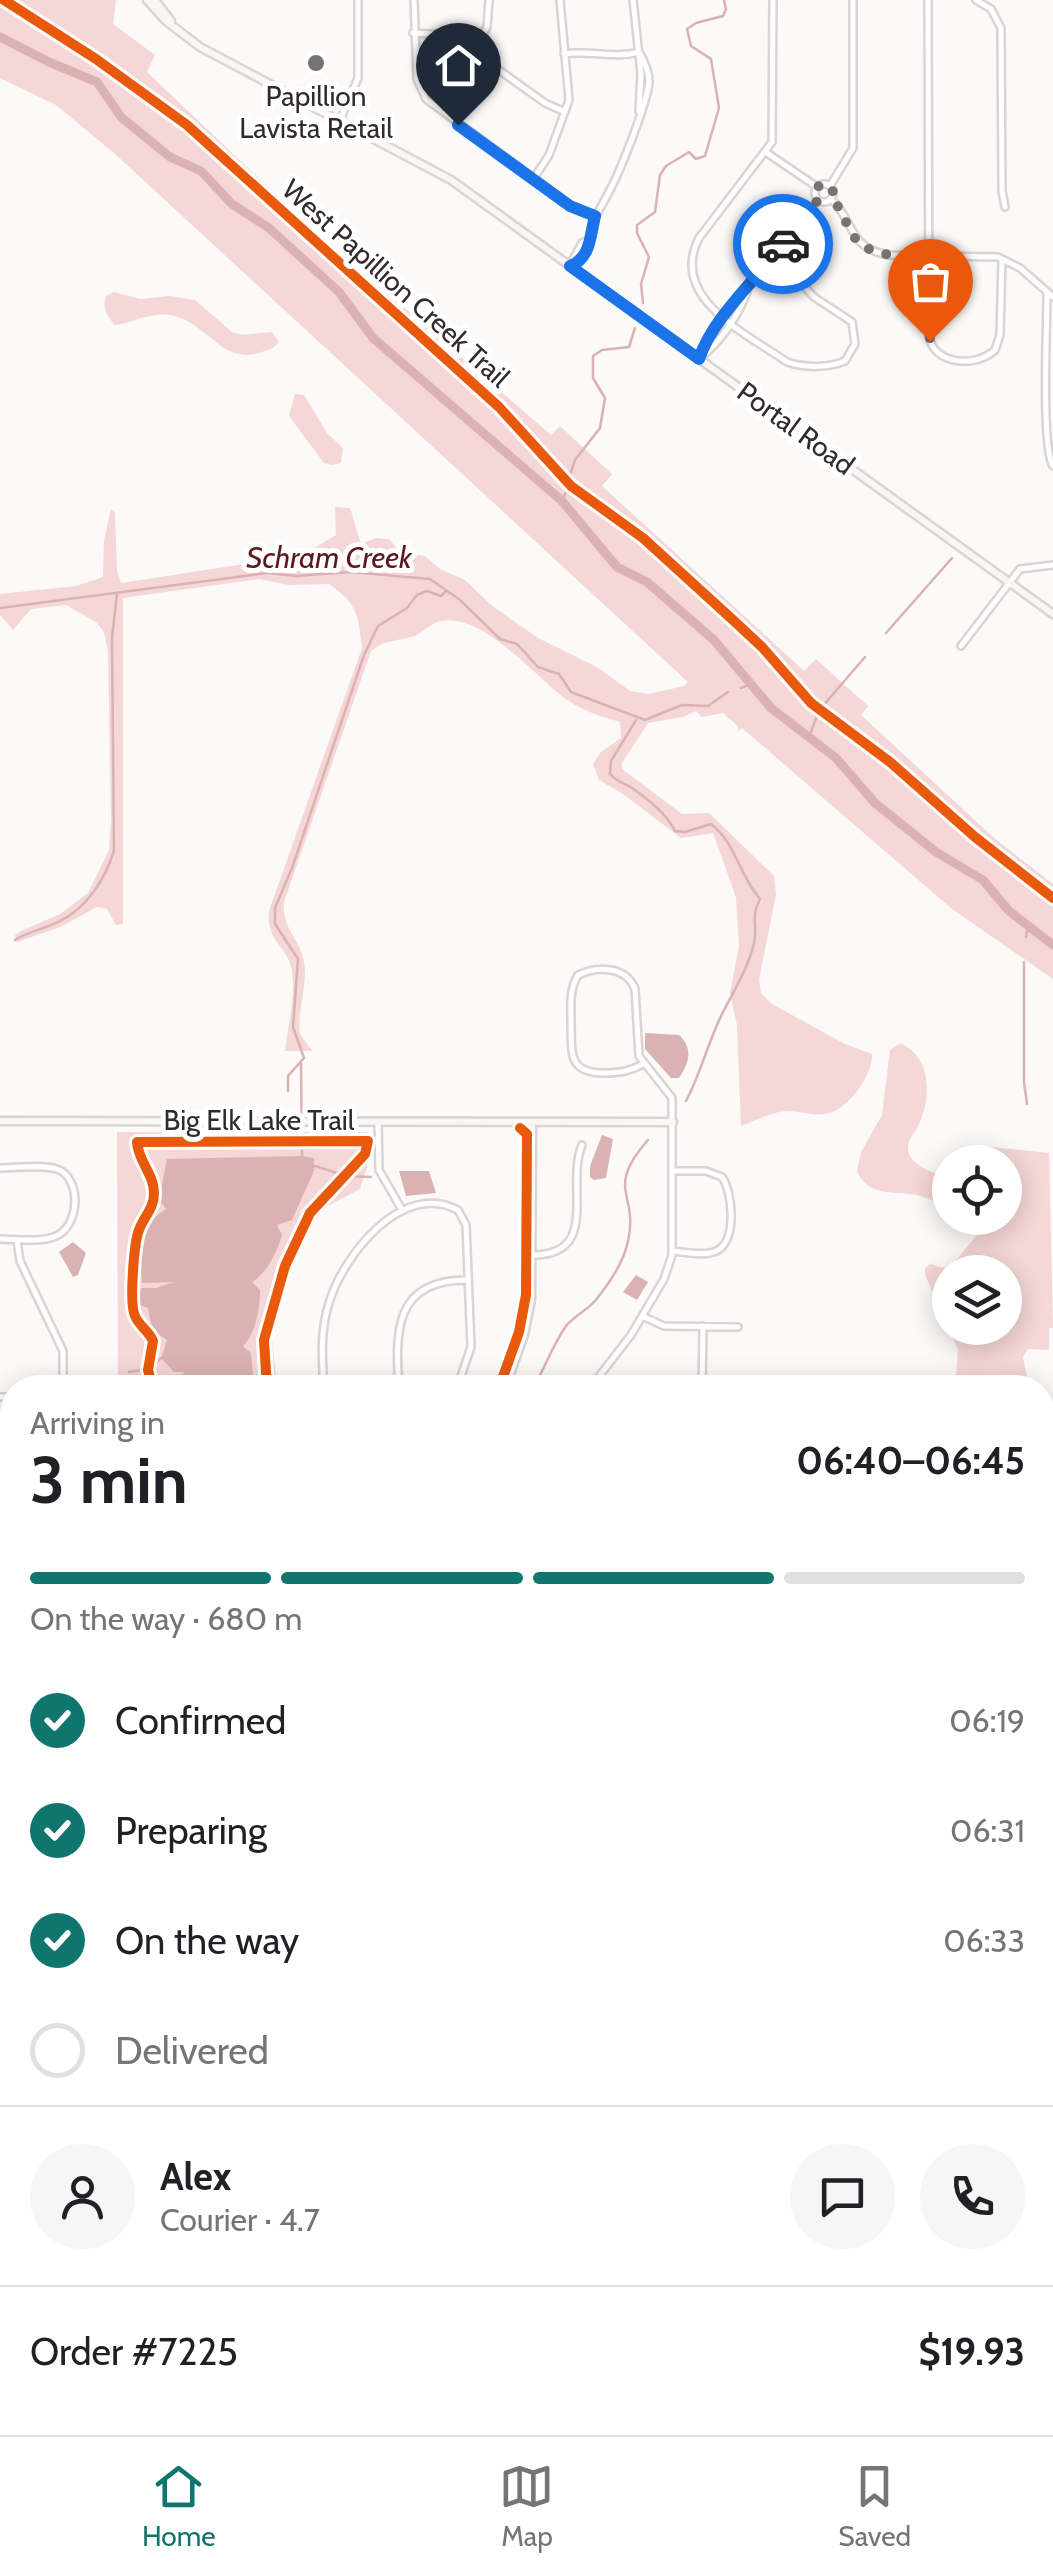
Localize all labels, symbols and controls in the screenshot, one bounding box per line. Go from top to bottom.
pin [416,23,501,126]
icon: home [431,38,486,93]
marker: Papillion Lavista Retail [305,52,327,74]
place label: Papillion Lavista Retail [239,79,393,145]
street label: West Papillion Creek Trail [275,172,517,394]
courier [733,194,833,294]
icon: car [756,217,811,272]
pin [888,239,973,342]
icon: bag [903,254,958,309]
street label: Portal Road [731,374,861,482]
water label: Schram Creek [246,539,413,576]
street label: Big Elk Lake Trail [164,1103,355,1137]
map controls [932,1145,1022,1345]
button: locate [932,1145,1022,1235]
button: layers [932,1255,1022,1345]
text: Arriving in [30,1403,165,1442]
text: 06:40–06:45 [796,1437,1025,1484]
text: 3 min [30,1440,188,1519]
text: On the way · 680 m [30,1599,302,1638]
icon: check [30,1693,85,1748]
text: Confirmed [115,1697,286,1744]
text: 06:19 [949,1701,1025,1740]
icon: check [30,1803,85,1858]
text: Preparing [115,1807,267,1854]
text: 06:31 [950,1811,1025,1850]
icon: check [30,1913,85,1968]
text: On the way [115,1917,299,1964]
text: 06:33 [943,1921,1025,1960]
text: Delivered [115,2027,269,2074]
button: person [30,2144,135,2249]
button: chat [790,2144,895,2249]
button: phone [920,2144,1025,2249]
text: Alex [160,2153,231,2200]
text: Courier · 4.7 [160,2200,320,2239]
text: Order #7225 [30,2328,238,2375]
text: $19.93 [919,2328,1025,2375]
tab: Home [142,2459,216,2553]
tab: Map [499,2459,554,2553]
tab: Saved [838,2459,911,2553]

